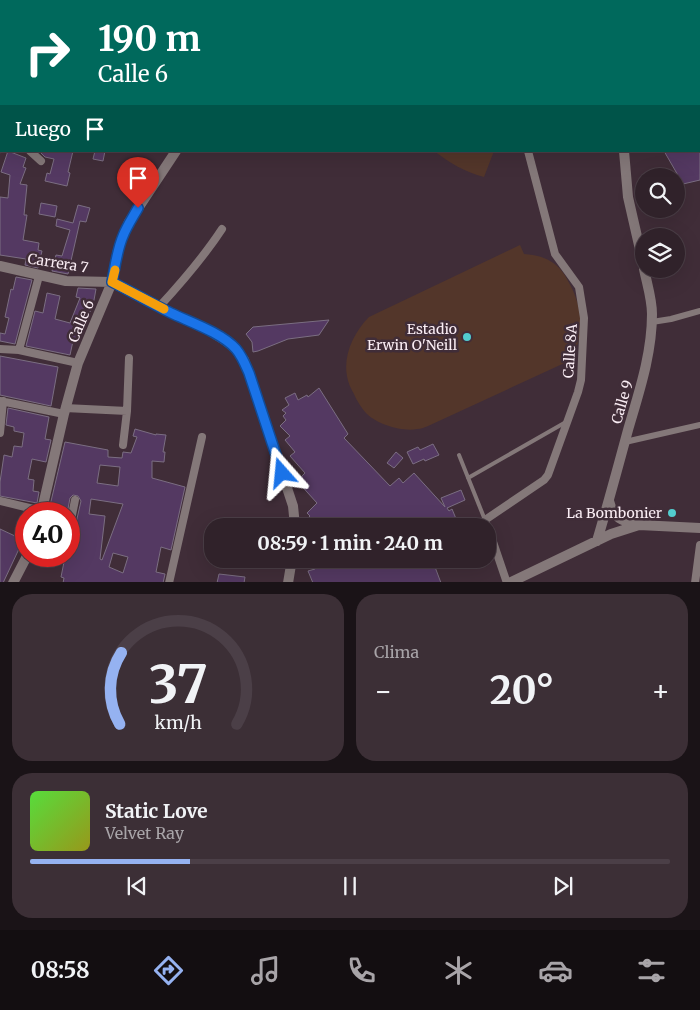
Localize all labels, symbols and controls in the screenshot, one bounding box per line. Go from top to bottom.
text: 190 m [98,17,201,61]
icon: right [15,20,80,85]
text: Calle 6 [98,60,168,88]
icon: arrive [81,115,109,143]
text: Luego [15,117,71,141]
pin [117,157,159,208]
icon: arrive [124,164,152,192]
map controls [635,168,685,278]
button: search [635,168,685,218]
button: layers [635,228,685,278]
street label: Carrera 7 [26,249,90,277]
street label: Calle 6 [64,297,98,345]
place label: Estadio Erwin O'Neill [367,320,458,354]
street label: Calle 8A [559,323,581,379]
marker: Estadio Erwin O'Neill [461,331,473,343]
street label: Calle 9 [607,378,637,426]
position arrow [255,446,307,498]
speed limit sign: 40 [15,502,80,567]
place label: La Bombonier [566,504,662,522]
marker: La Bombonier [666,507,678,519]
text: 08:59 · 1 min · 240 m [257,531,443,555]
text: Clima [374,642,419,662]
text: 37 [149,652,207,717]
text: 20° [490,667,554,714]
text: − [374,673,393,709]
text: + [651,673,670,709]
text: km/h [154,711,202,734]
text: Static Love [105,799,208,823]
text: Velvet Ray [105,823,184,843]
icon: previous [123,872,151,900]
icon: pause [336,872,364,900]
icon: next [549,872,577,900]
icon: directions [151,953,186,988]
icon: music [248,953,283,988]
icon: phone [344,953,379,988]
icon: climate [441,953,476,988]
icon: car [538,953,573,988]
icon: filters [634,953,669,988]
text: 08:58 [31,956,90,984]

